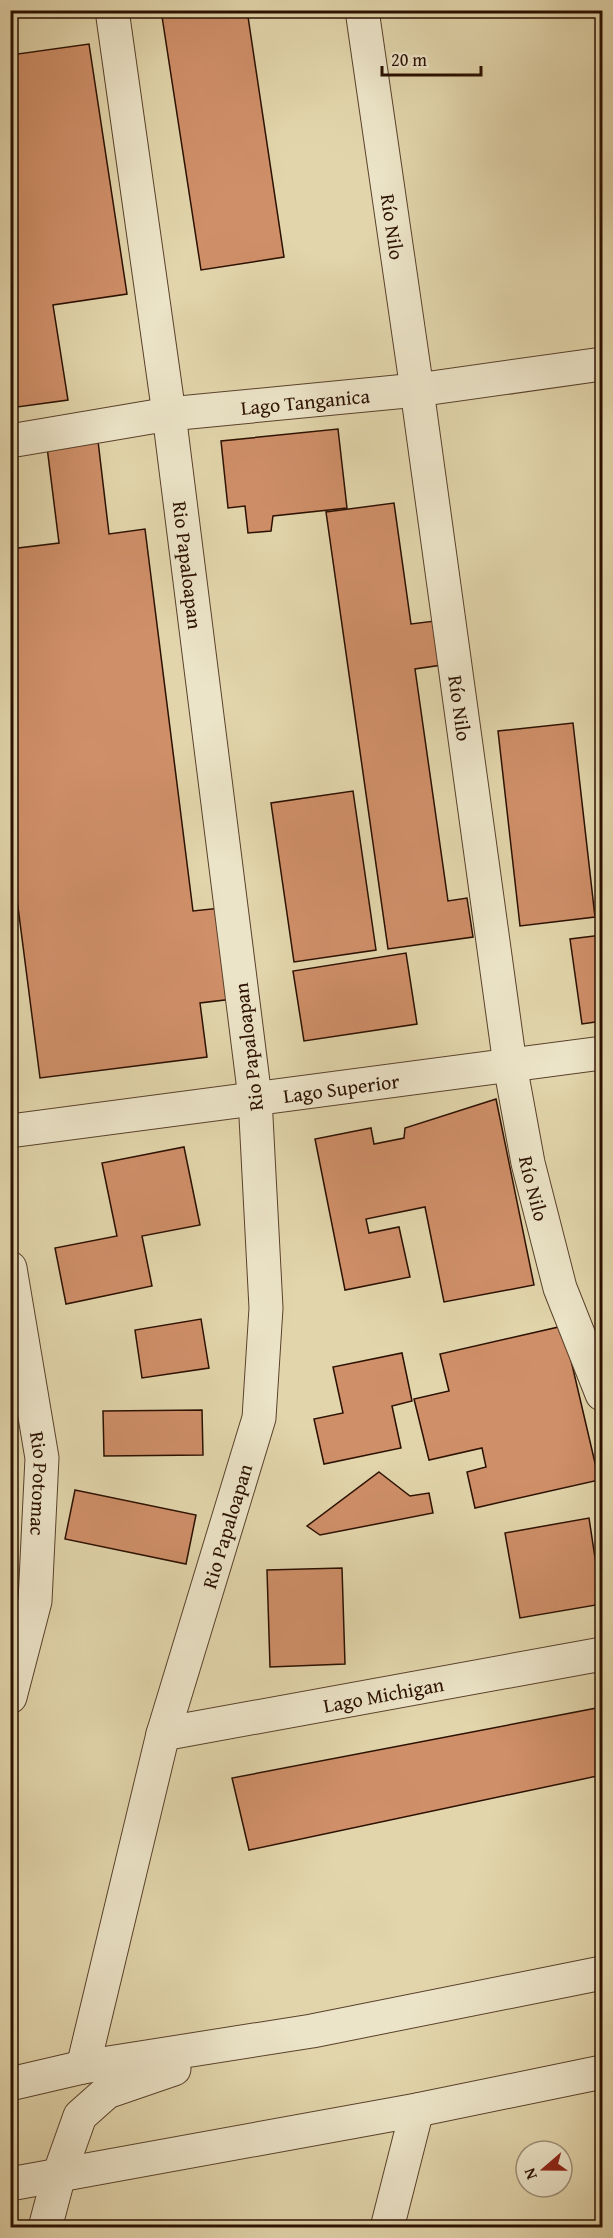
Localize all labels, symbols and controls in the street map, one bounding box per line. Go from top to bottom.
scale bar [382,39,481,77]
text: 20 m [391,46,427,73]
street label: Río Nilo [374,192,412,262]
street label: Lago Tanganica [239,380,371,421]
street label: Rio Papaloapan [166,499,210,631]
street label: Río Nilo [442,673,480,743]
street label: Rio Papaloapan [226,981,270,1113]
street label: Lago Superior [281,1065,401,1109]
street label: Río Nilo [512,1153,557,1224]
street label: Rio Potomac [23,1429,56,1536]
street label: Rio Papaloapan [194,1460,259,1592]
street label: Lago Michigan [321,1669,446,1719]
north arrow [514,2139,574,2199]
text: N [517,2165,543,2183]

